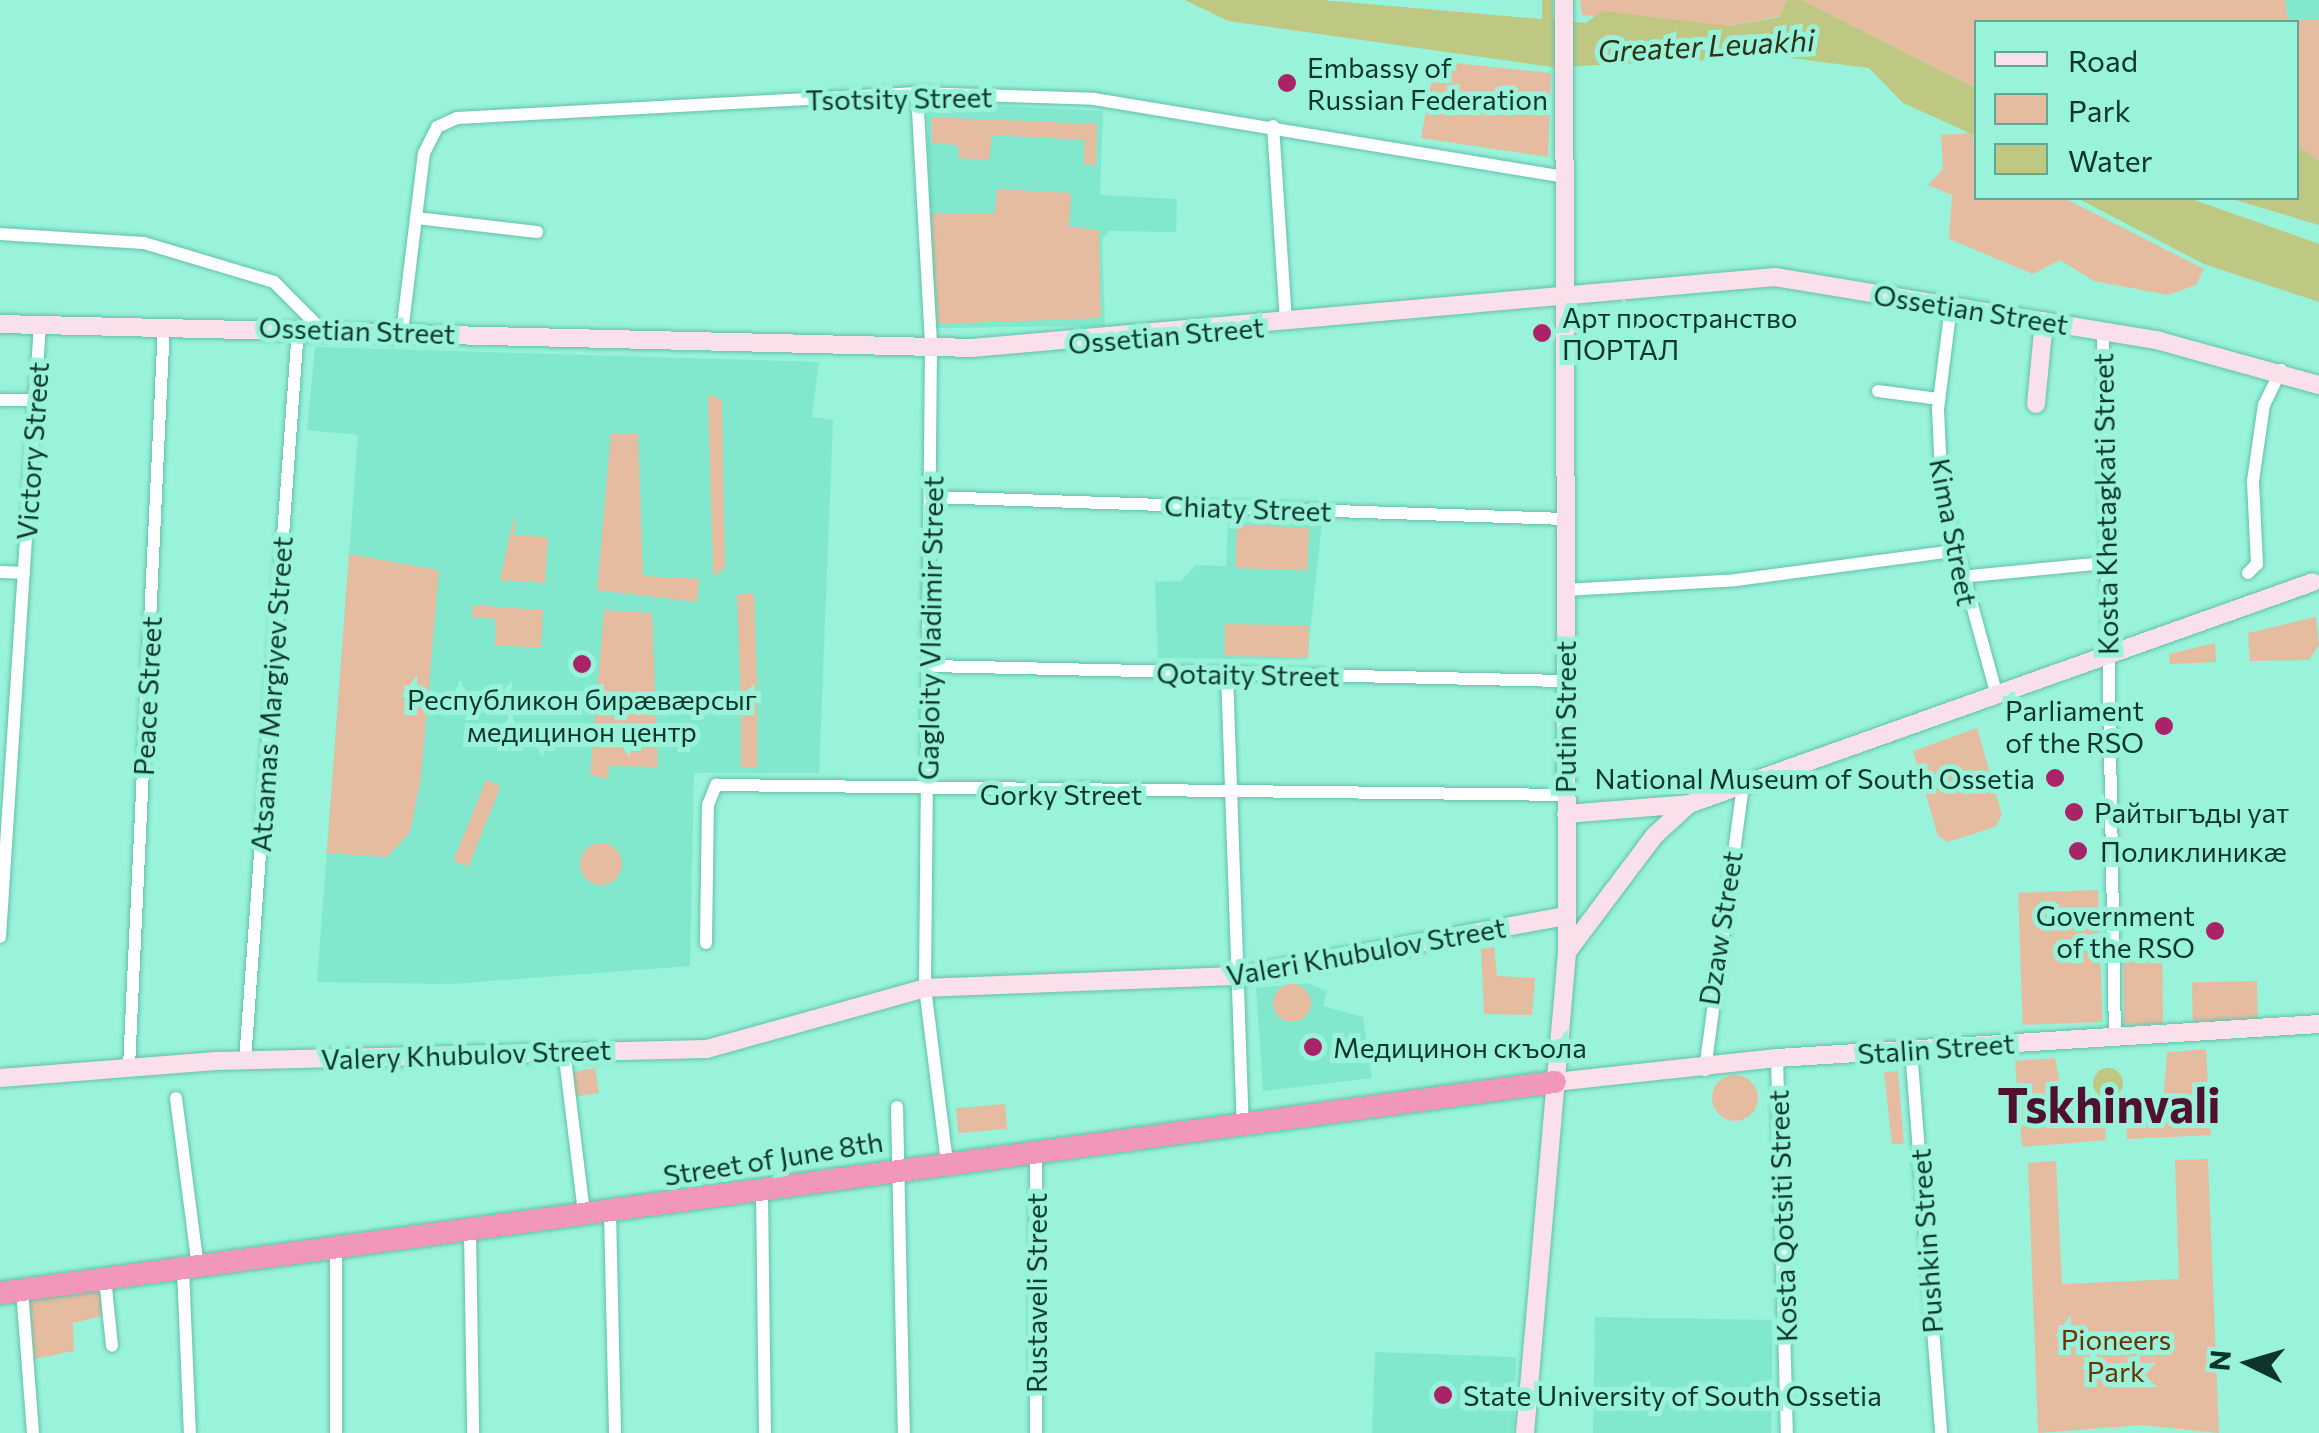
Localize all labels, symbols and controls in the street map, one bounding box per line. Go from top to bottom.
legend [1974,20,2299,200]
water label: Greater Leuakhi [1597,21,1815,69]
text: Road [2068,41,2138,78]
place label: Embassy of Russian Federation [1307,50,1548,116]
marker: Embassy of Russian Federation [1276,72,1298,94]
street label: Tsotsity Street [805,80,993,116]
text: Park [2068,91,2131,128]
text: Water [2068,141,2153,178]
street label: Ossetian Street [1871,277,2071,341]
place label: Арт пространство ПОРТАЛ [1562,300,1798,366]
street label: Ossetian Street [258,310,456,350]
street label: Ossetian Street [1067,310,1265,360]
marker: Арт пространство ПОРТАЛ [1531,322,1553,344]
street label: Kosta Khetagkati Street [2086,353,2124,655]
street label: Victory Street [9,361,55,541]
street label: Kima Street [1923,455,1985,609]
street label: Gagloity Vladimir Street [911,476,949,780]
street label: Chiaty Street [1164,488,1332,528]
street label: Atsamas Margiyev Street [243,535,299,853]
street label: Peace Street [126,615,168,777]
street label: Putin Street [1548,641,1582,793]
marker: Республикон бирæвæрсыг медицинон центр [569,651,595,677]
street label: Qotaity Street [1156,656,1340,692]
place label: Республикон бирæвæрсыг медицинон центр [407,682,757,748]
place label: Parliament of the RSO [2005,693,2144,759]
marker: Parliament of the RSO [2153,715,2175,737]
place label: National Museum of South Ossetia [1595,761,2035,795]
marker: National Museum of South Ossetia [2044,767,2066,789]
street label: Gorky Street [980,777,1142,811]
place label: Райтыгъды уат [2094,795,2289,829]
marker: Райтыгъды уат [2063,801,2085,823]
place label: Поликлиникæ [2100,834,2287,868]
marker: Поликлиникæ [2065,838,2091,864]
street label: Dzaw Street [1691,848,1749,1008]
place label: Government of the RSO [2036,898,2195,964]
street label: Valeri Khubulov Street [1224,910,1508,992]
marker: Government of the RSO [2204,920,2226,942]
street label: Stalin Street [1856,1026,2016,1070]
place label: Медицинон скъола [1333,1030,1587,1064]
street label: Valery Khubulov Street [320,1032,612,1076]
marker: Медицинон скъола [1302,1036,1324,1058]
district label: Tskhinvali [1997,1075,2221,1133]
street label: Kosta Qotsiti Street [1761,1089,1803,1343]
street label: Street of June 8th [661,1124,885,1192]
street label: Pushkin Street [1903,1148,1949,1334]
street label: Rustaveli Street [1019,1193,1053,1393]
north arrow [2199,1313,2299,1413]
park label: Pioneers Park [2061,1322,2171,1388]
text: N [2201,1348,2237,1372]
place label: State University of South Ossetia [1463,1378,1882,1412]
marker: State University of South Ossetia [1432,1384,1454,1406]

